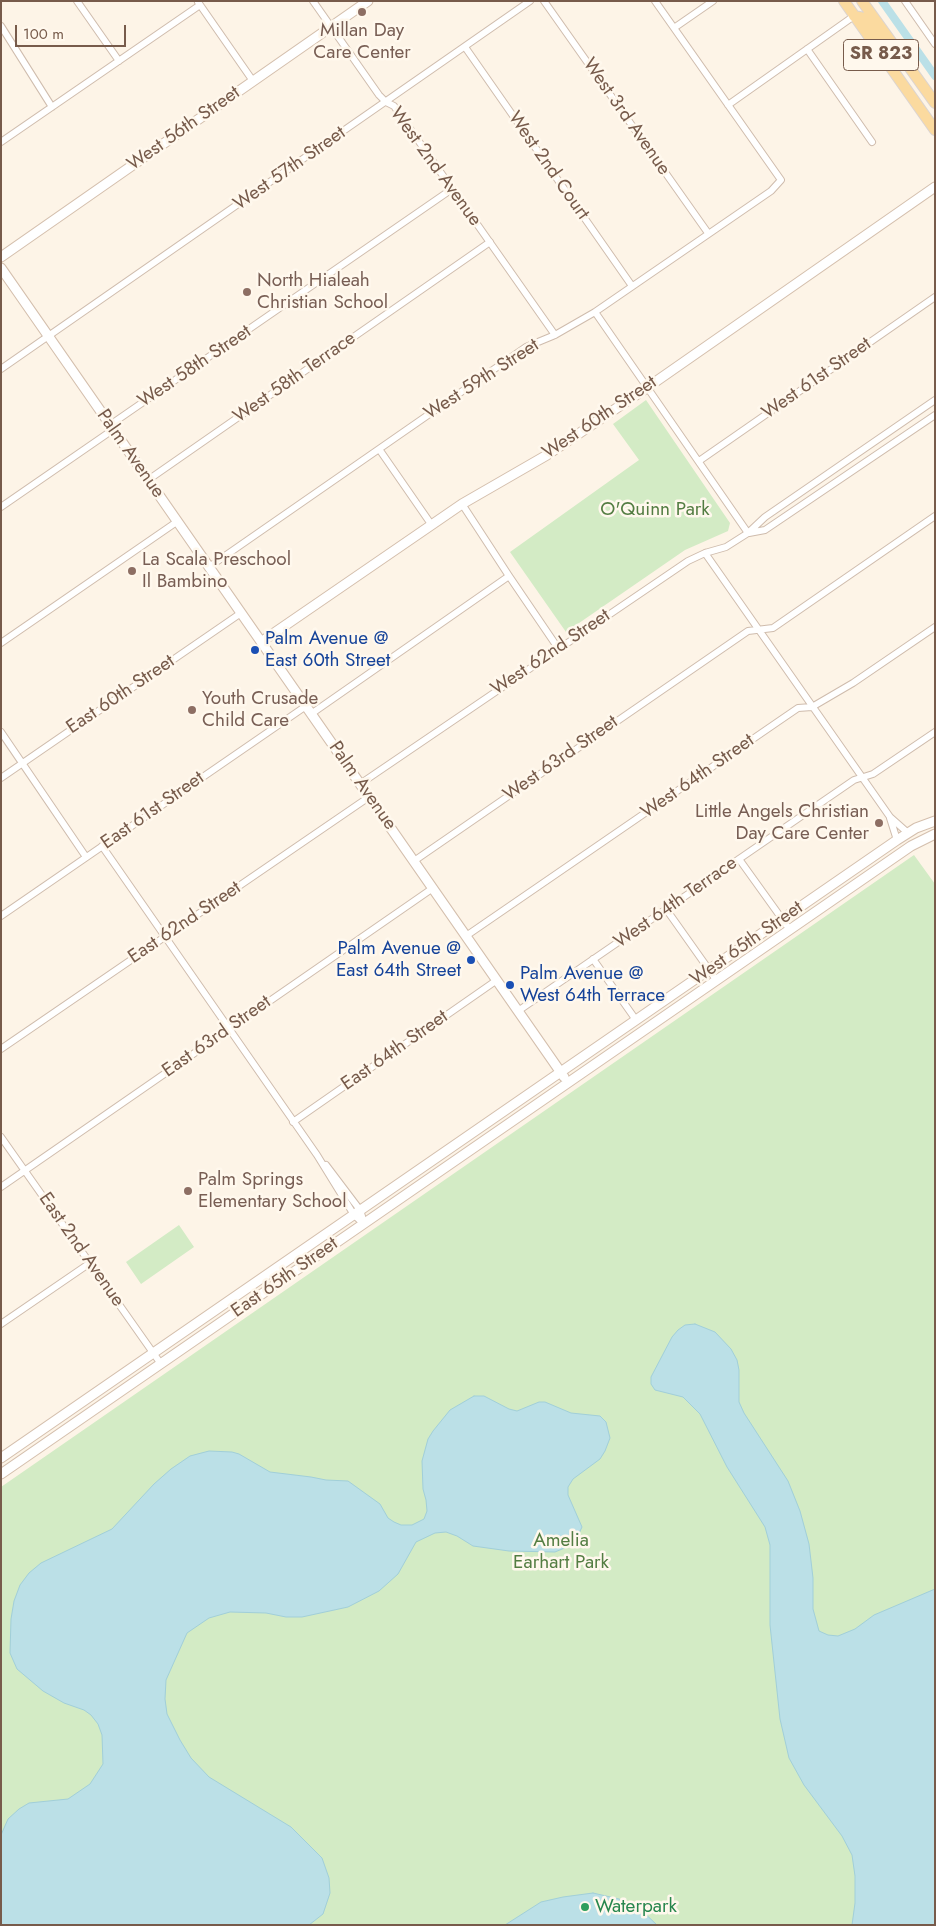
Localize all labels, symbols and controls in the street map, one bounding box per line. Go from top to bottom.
marker: Millan Day Care Center [356,6,368,18]
scale bar [18,15,129,47]
place label: Millan Day Care Center [313,20,411,64]
text: 100 m [23,23,64,45]
road number: SR 823 [844,40,918,70]
street label: West 3rd Avenue [577,54,675,180]
street label: West 56th Street [123,82,245,176]
street label: West 2nd Avenue [384,103,486,231]
street label: West 2nd Court [502,108,594,224]
street label: West 57th Street [230,122,350,216]
place label: North Hialeah Christian School [257,270,388,314]
marker: North Hialeah Christian School [241,286,253,298]
street label: West 58th Street [134,321,256,413]
street label: West 58th Terrace [229,327,361,429]
street label: West 61st Street [758,333,876,425]
street label: West 59th Street [420,334,544,426]
street label: West 60th Street [539,371,661,465]
street label: Palm Avenue [91,405,169,503]
park label: O'Quinn Park [600,499,710,521]
place label: La Scala Preschool Il Bambino [142,549,291,593]
marker: La Scala Preschool Il Bambino [126,565,138,577]
street label: West 62nd Street [487,605,615,701]
place label: Palm Avenue @ East 60th Street [265,628,390,672]
marker: Palm Avenue @ East 60th Street [249,644,261,656]
street label: East 60th Street [63,650,179,740]
place label: Youth Crusade Child Care [202,688,318,732]
marker: Youth Crusade Child Care [186,704,198,716]
street label: West 63rd Street [499,711,623,807]
street label: West 64th Street [637,730,759,824]
street label: Palm Avenue [323,737,401,835]
street label: East 61st Street [97,767,209,855]
place label: Little Angels Christian Day Care Center [695,801,869,845]
marker: Little Angels Christian Day Care Center [873,817,885,829]
street label: West 64th Terrace [610,852,742,954]
street label: East 62nd Street [124,877,246,969]
street label: West 65th Street [686,897,808,991]
place label: Palm Avenue @ East 64th Street [336,938,461,982]
marker: Palm Avenue @ East 64th Street [465,954,477,966]
place label: Palm Avenue @ West 64th Terrace [520,963,665,1007]
marker: Palm Avenue @ West 64th Terrace [504,979,516,991]
street label: East 63rd Street [158,991,276,1083]
street label: East 64th Street [337,1006,453,1096]
place label: Palm Springs Elementary School [198,1169,347,1213]
marker: Palm Springs Elementary School [182,1185,194,1197]
street label: East 2nd Avenue [33,1189,129,1311]
street label: East 65th Street [227,1233,343,1323]
park label: Amelia Earhart Park [513,1530,609,1574]
place label: Waterpark [595,1896,677,1918]
marker: Waterpark [579,1901,591,1913]

